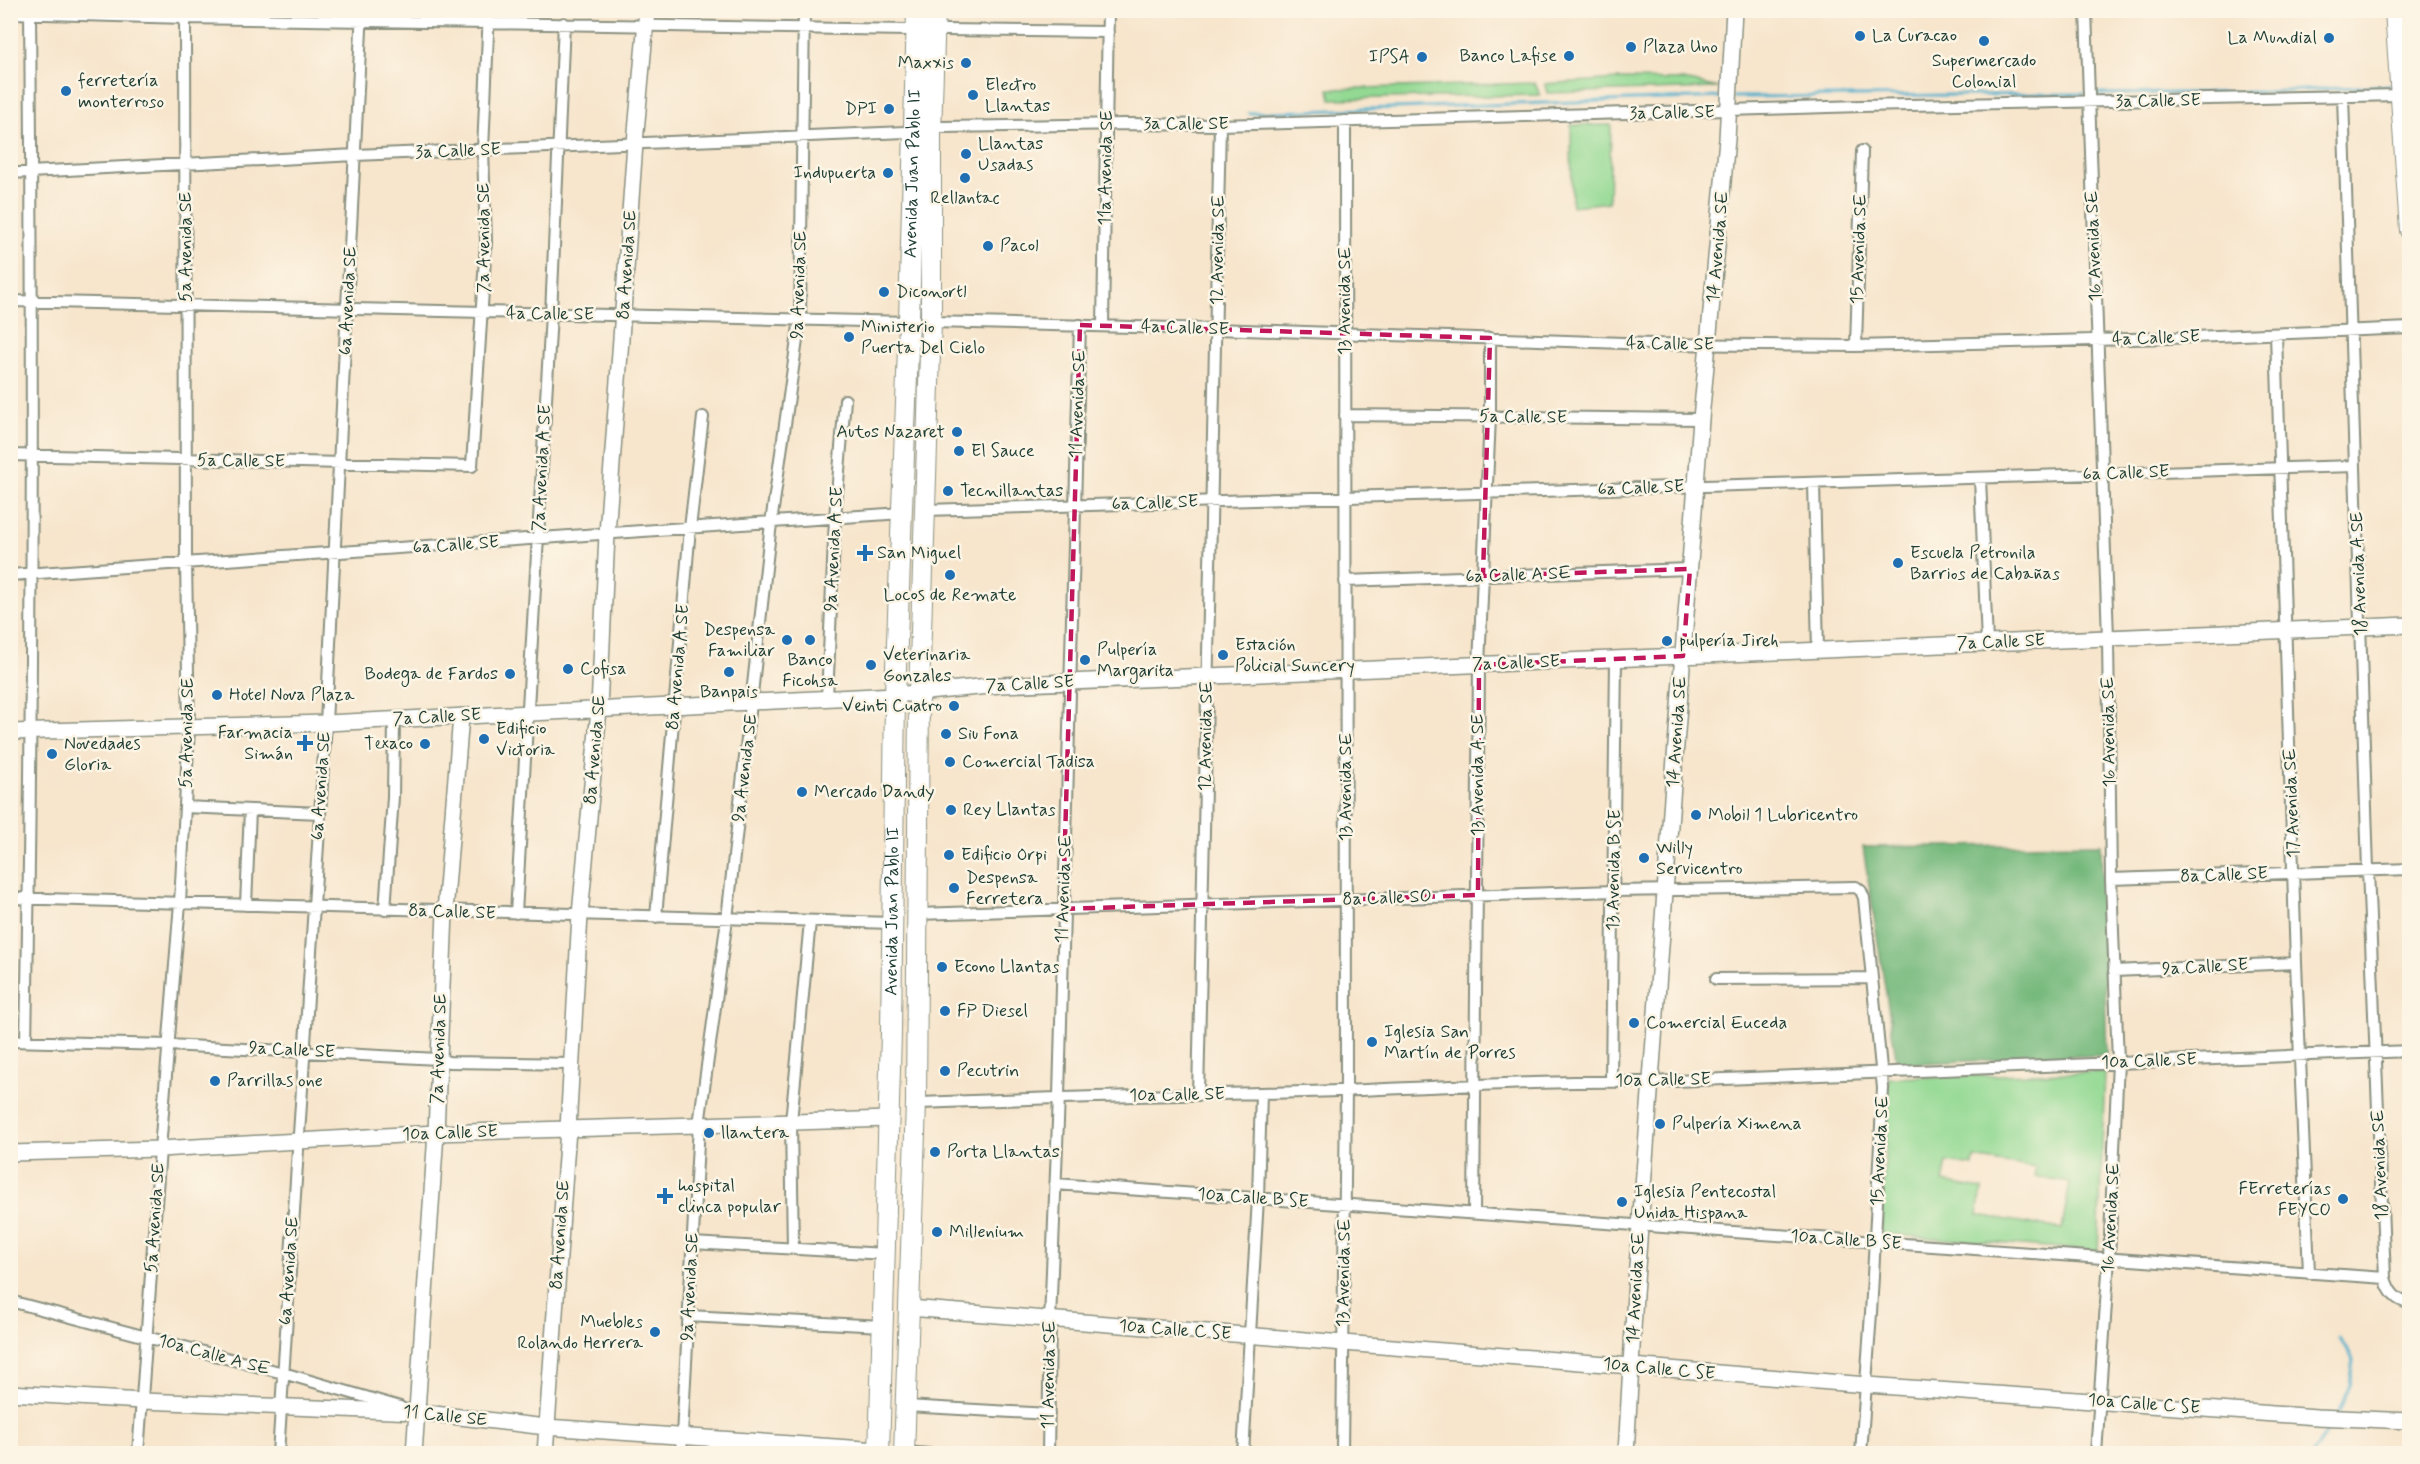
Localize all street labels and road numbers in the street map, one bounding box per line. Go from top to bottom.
street label: 3a Calle SE [2115,88,2201,114]
street label: Avenida Juan Pablo II [899,89,927,258]
street label: 3a Calle SE [1629,100,1715,126]
street label: 11a Avenida SE [1093,110,1119,226]
street label: 3a Calle SE [1143,112,1229,136]
street label: 3a Calle SE [415,138,501,164]
street label: 7a Avenida SE [472,183,496,293]
street label: 14 Avenida SE [1701,190,1735,304]
street label: 16 Avenida SE [2080,190,2108,302]
street label: 5a Avenida SE [174,192,198,302]
street label: 15 Avenida SE [1845,193,1873,305]
street label: 12 Avenida SE [1205,194,1231,305]
street label: 8a Avenida SE [611,209,643,321]
street label: 9a Avenida SE [785,230,813,340]
street label: 6a Avenida SE [333,246,363,356]
street label: 13 Avenida SE [1333,247,1357,355]
street label: 4a Calle SE [506,301,594,327]
street label: 4a Calle SE [1141,314,1229,342]
street label: 4a Calle SE [2112,324,2200,352]
street label: 4a Calle SE [1626,331,1714,357]
street label: 11 Avenida SE [1064,349,1092,459]
street label: 7a Avenida A SE [527,404,557,532]
street label: 5a Calle SE [1479,404,1567,430]
street label: 5a Calle SE [197,448,285,474]
street label: 6a Calle SE [2082,459,2170,487]
street label: 6a Calle SE [1597,474,1685,502]
street label: 9a Avenida A SE [819,486,849,612]
street label: 6a Calle SE [1111,489,1199,517]
street label: 18 Avenida A SE [2345,511,2373,637]
street label: 6a Calle SE [412,530,500,560]
street label: 6a Calle A SE [1465,561,1571,589]
street label: 8a Avenida A SE [661,603,695,731]
street label: 7a Calle SE [1956,628,2046,656]
street label: 7a Calle SE [1471,649,1561,677]
street label: 7a Calle SE [985,670,1075,698]
street label: 14 Avenida SE [1661,675,1693,789]
street label: 16 Avenida SE [2096,676,2122,788]
street label: 5a Avenida SE [174,678,200,788]
street label: 12 Avenida SE [1193,680,1219,791]
street label: 8a Avenida SE [578,694,612,806]
street label: 7a Calle SE [392,703,482,731]
street label: 9a Avenida SE [726,713,764,823]
street label: 13 Avenida A SE [1466,714,1490,836]
street label: 6a Avenida SE [305,731,337,841]
street label: 13 Avenida SE [1334,733,1358,841]
street label: 17 Avenida SE [2278,747,2306,858]
street label: 13 Avenida B SE [1601,809,1627,931]
street label: Avenida Juan Pablo II [879,826,905,996]
street label: 11 Avenida SE [1050,834,1078,944]
street label: 8a Calle SE [2180,861,2268,889]
street label: 8a Calle SO [1342,884,1432,912]
street label: 8a Calle SE [408,898,496,926]
street label: 9a Calle SE [2161,953,2249,981]
street label: 7a Avenida SE [425,993,453,1105]
street label: 9a Calle SE [248,1036,336,1064]
street label: 10a Calle SE [2101,1047,2197,1075]
street label: 10a Calle SE [1615,1067,1711,1093]
street label: 10a Calle SE [1129,1082,1225,1108]
street label: 15 Avenida SE [1865,1095,1895,1207]
street label: 18 Avenida SE [2366,1109,2394,1221]
street label: 10a Calle SE [402,1119,498,1147]
street label: 5a Avenida SE [139,1162,171,1274]
street label: 16 Avenida SE [2096,1162,2126,1274]
street label: 8a Avenida SE [544,1179,576,1291]
street label: 10a Calle B SE [1197,1182,1309,1214]
street label: 6a Avenida SE [273,1216,305,1326]
street label: 13 Avenida SE [1331,1218,1357,1327]
street label: 10a Calle B SE [1790,1224,1902,1256]
street label: 14 Avenida SE [1621,1231,1651,1344]
street label: 9a Avenida SE [675,1232,705,1342]
street label: 10a Calle C SE [1118,1314,1232,1346]
street label: 11 Avenida SE [1036,1320,1062,1430]
street label: 10a Calle A SE [155,1329,273,1381]
street label: 10a Calle C SE [1602,1352,1716,1386]
street label: 10a Calle C SE [2087,1388,2201,1420]
street label: 11 Calle SE [402,1400,488,1432]

